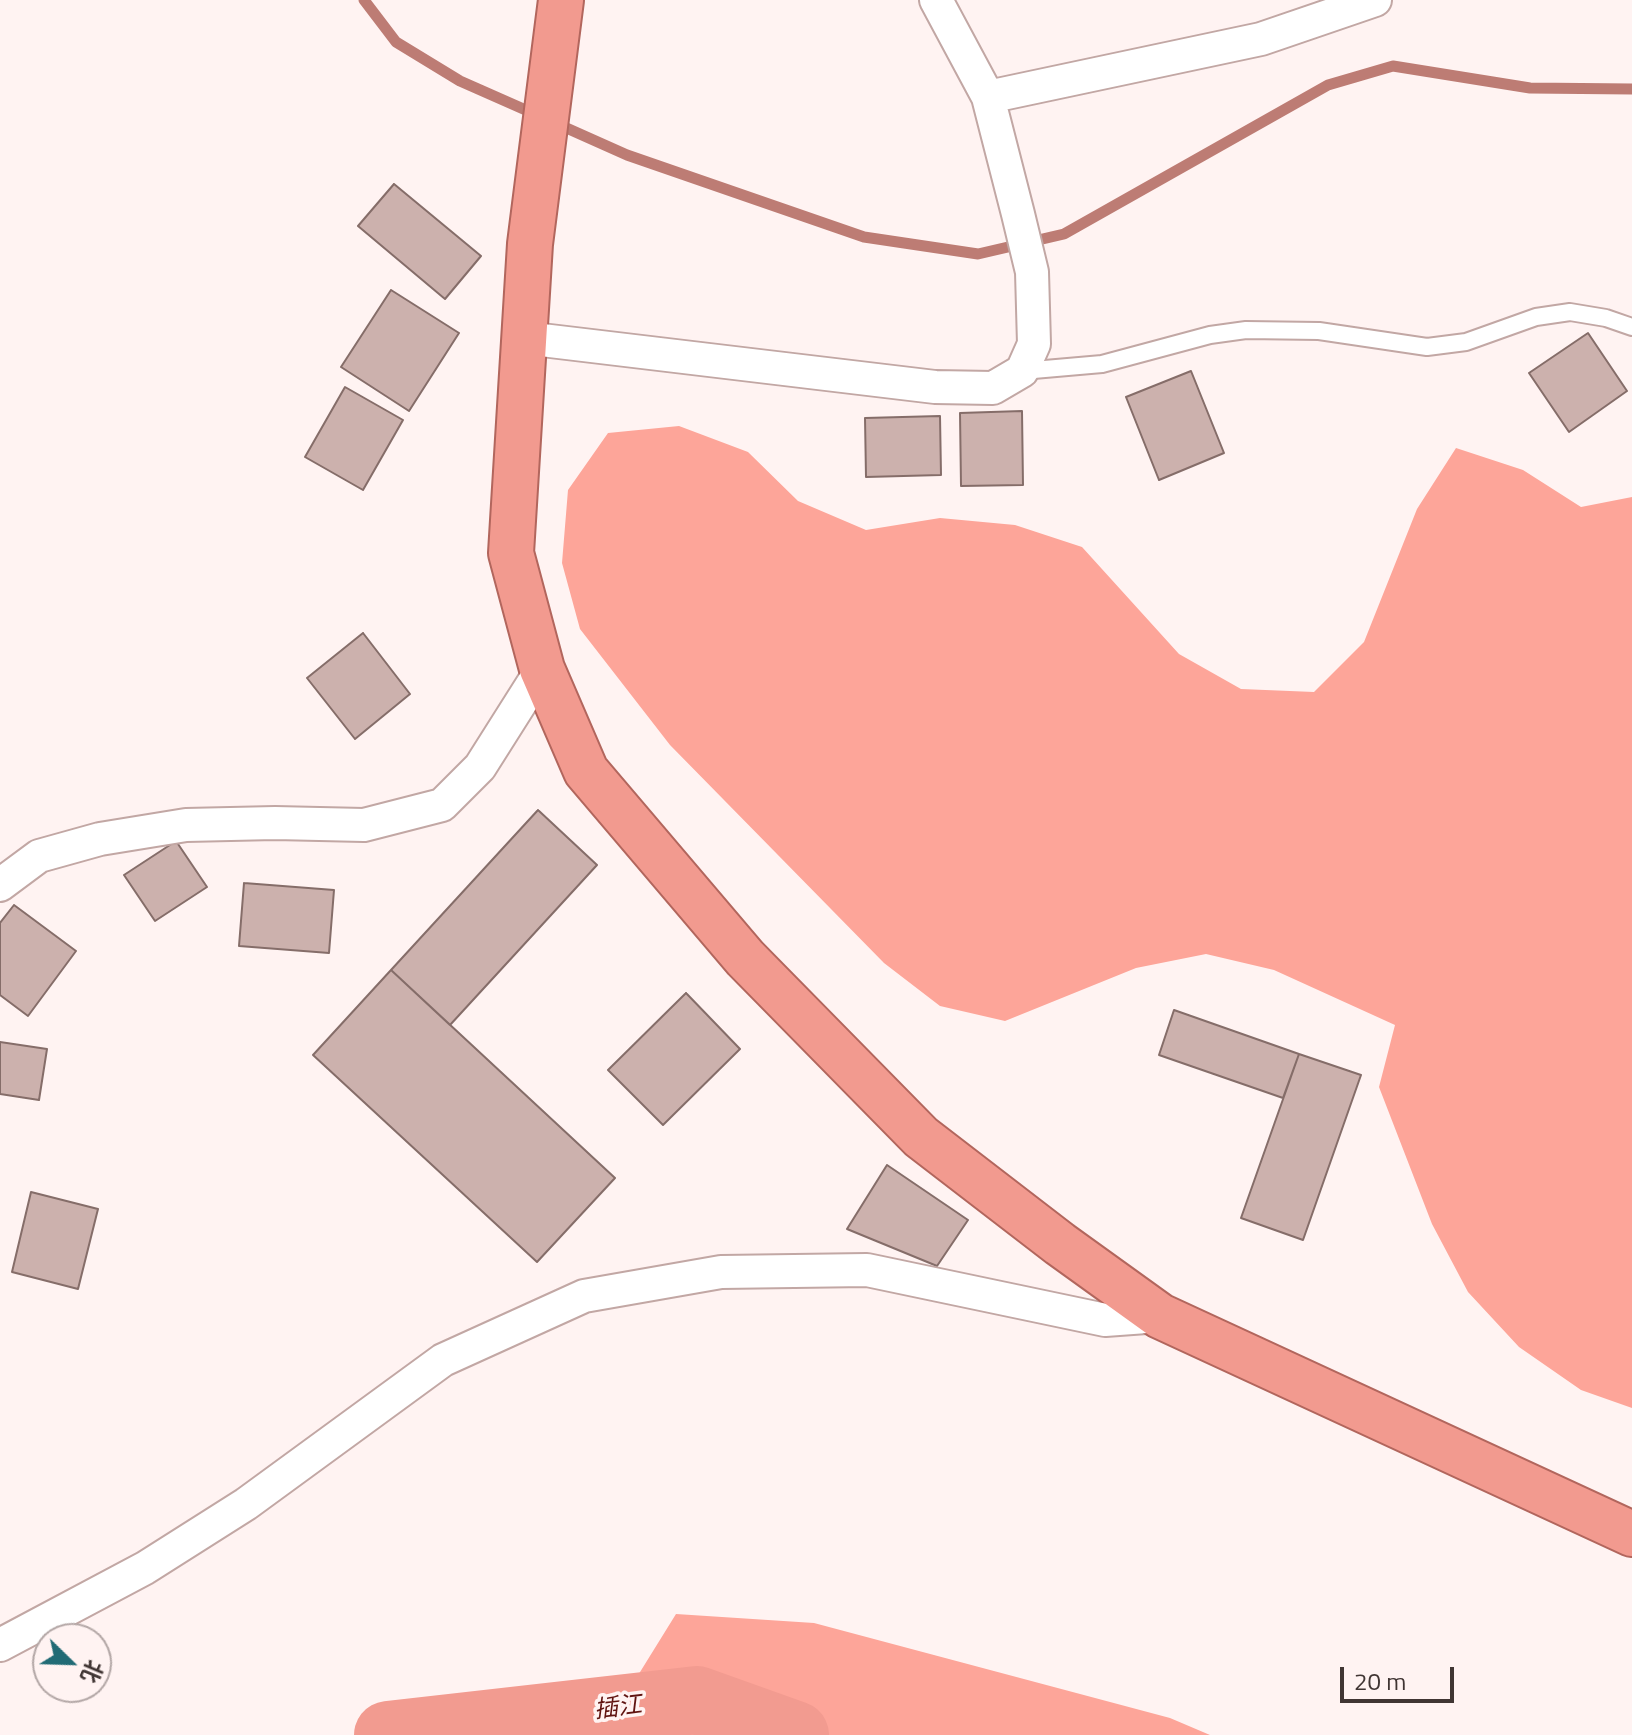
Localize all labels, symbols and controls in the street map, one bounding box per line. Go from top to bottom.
north arrow [32,1623,112,1703]
scale bar [1344,1651,1458,1701]
text: 北 [72,1655,112,1688]
text: 20 m [1354,1663,1406,1699]
water label: 插江 [592,1692,644,1726]

